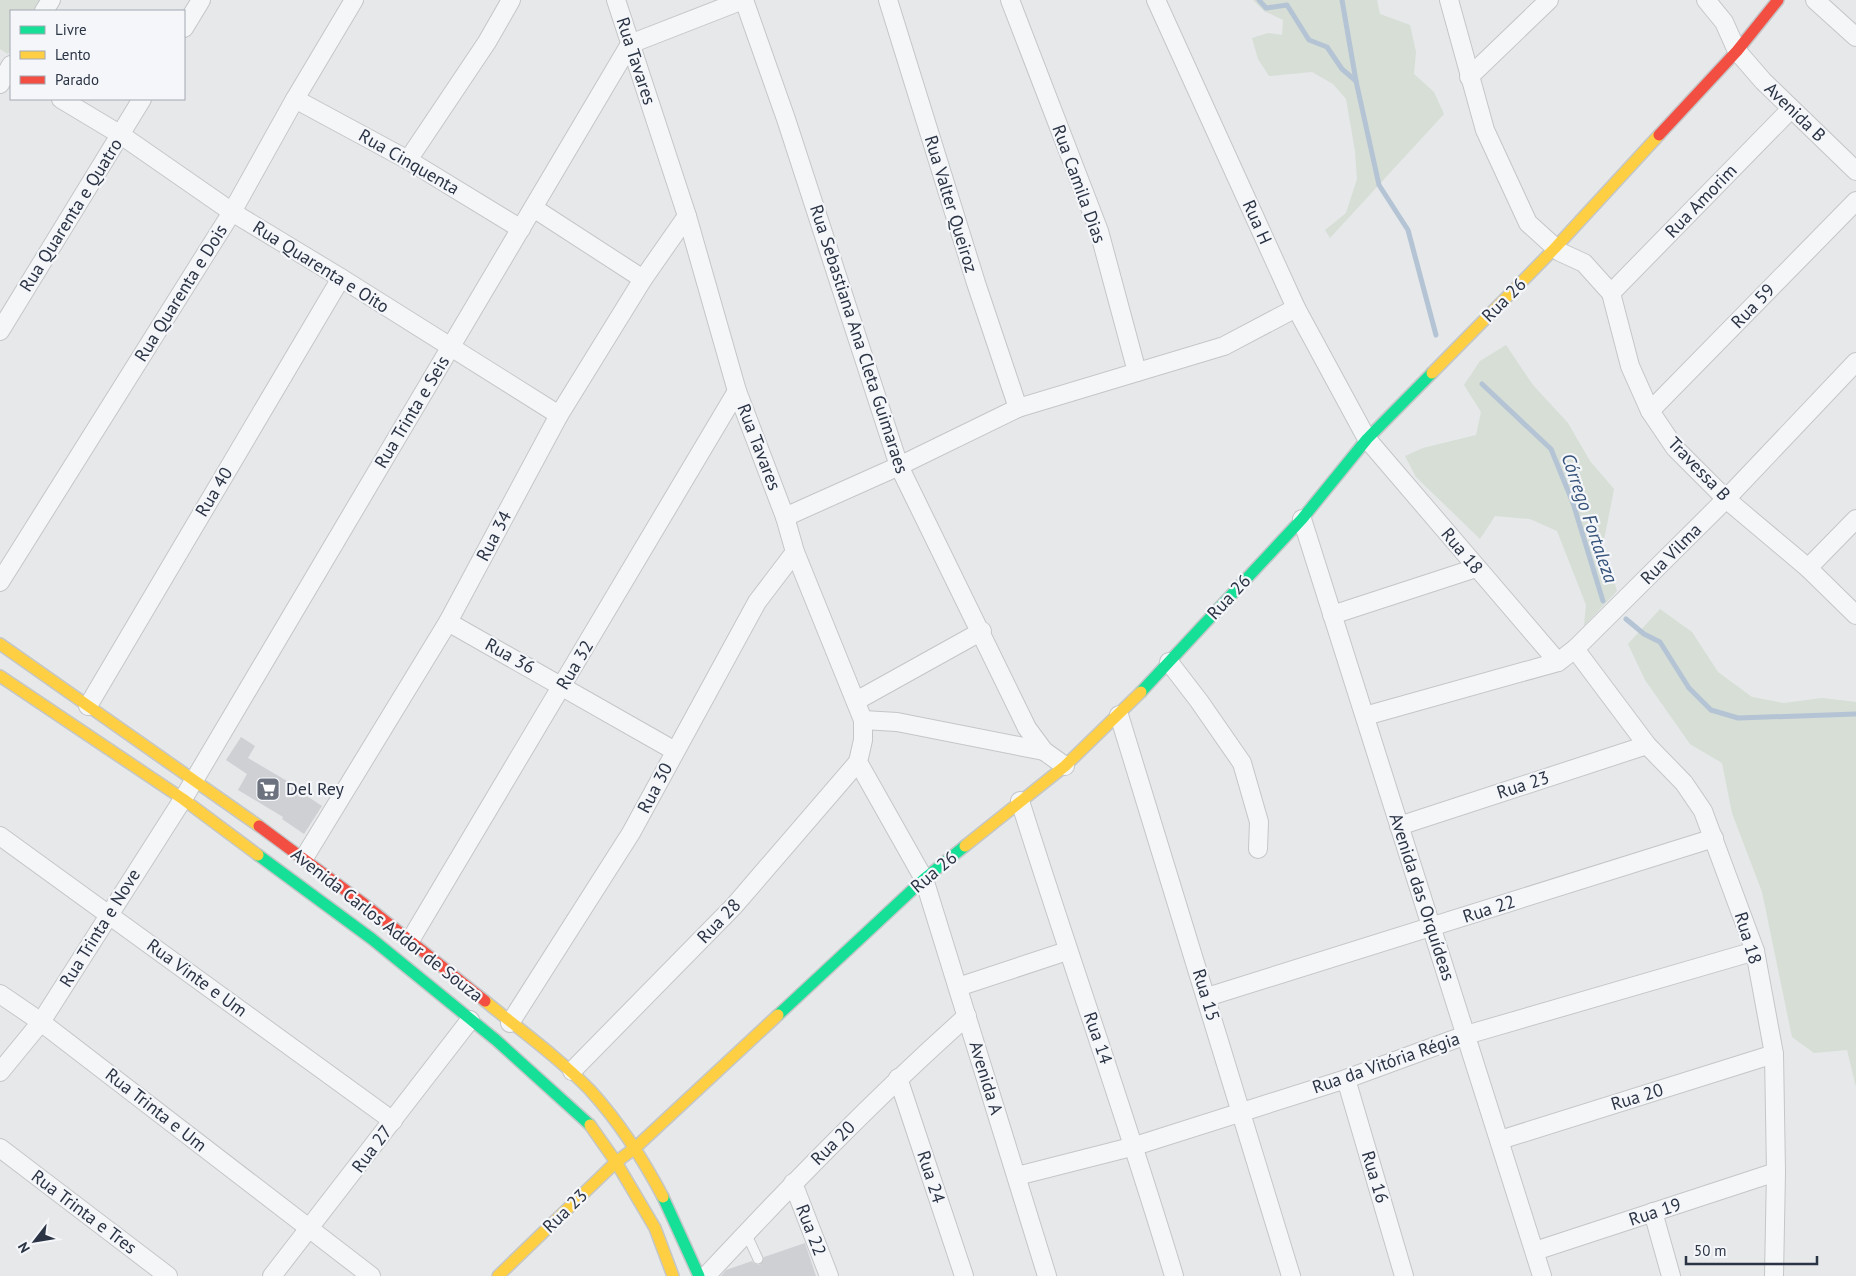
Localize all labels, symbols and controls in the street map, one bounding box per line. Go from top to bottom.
legend [10,10,185,100]
street label: Rua Tavares [611,14,661,108]
text: Livre [55,20,87,39]
text: Lento [55,45,91,64]
text: Parado [55,70,99,89]
street label: Avenida B [1760,77,1831,146]
street label: Rua Camila Dias [1047,121,1112,246]
street label: Rua Cinquenta [355,124,464,200]
street label: Rua Valter Queiroz [920,132,983,275]
street label: Rua Quarenta e Quatro [14,134,127,296]
street label: Rua Amorim [1660,159,1741,242]
street label: Rua H [1238,196,1277,248]
street label: Rua Sebastiana Ana Cleta Guimaraes [805,202,914,476]
street label: Rua Quarenta e Oito [249,215,394,318]
street label: Rua Quarenta e Dois [129,220,232,366]
street label: Rua 26 [1477,273,1531,327]
street label: Rua 59 [1726,278,1780,333]
street label: Rua Trinta e Seis [369,351,454,472]
street label: Rua Tavares [732,400,786,493]
street label: Travessa B [1663,432,1735,505]
water label: Córrego Fortaleza [1557,450,1624,587]
street label: Rua 40 [190,463,237,521]
street label: Rua 34 [471,507,516,565]
street label: Rua Vilma [1635,518,1706,589]
street label: Rua 18 [1436,523,1488,579]
street label: Rua 26 [1202,569,1255,624]
street label: Rua 36 [481,633,539,679]
street label: Rua 32 [551,636,598,694]
street label: Rua 30 [632,759,677,817]
street label: Rua 23 [1494,765,1552,804]
supermarket icon: Del Rey [255,776,281,802]
place label: Del Rey [286,777,345,800]
street label: Avenida das Orquídeas [1385,810,1460,983]
street label: Avenida Carlos Addor de Souza [287,842,488,1007]
street label: Rua 26 [906,846,962,898]
street label: Rua Trinta e Nove [54,864,145,991]
street label: Rua 22 [1460,889,1518,928]
street label: Rua 28 [692,893,746,948]
street label: Rua 18 [1730,909,1767,967]
street label: Rua Vinte e Um [143,933,252,1022]
street label: Rua 15 [1188,966,1225,1024]
street label: Rua 14 [1079,1009,1118,1067]
street label: Rua da Vitória Régia [1309,1027,1463,1099]
street label: Avenida A [964,1038,1009,1118]
street label: Rua Trinta e Um [101,1063,212,1156]
street label: Rua 20 [1608,1078,1666,1115]
street label: Rua 20 [806,1115,860,1170]
street label: Rua 27 [346,1120,397,1177]
street label: Rua 24 [912,1148,951,1206]
street label: Rua 16 [1357,1148,1394,1206]
street label: Rua Trinta e Tres [27,1164,142,1259]
street label: Rua 23 [537,1184,592,1238]
street label: Rua 19 [1626,1192,1684,1231]
street label: Rua 22 [791,1201,832,1259]
north arrow [10,1216,60,1266]
scale bar [1686,1234,1817,1266]
text: N [14,1239,34,1256]
text: 50 m [1694,1241,1727,1260]

